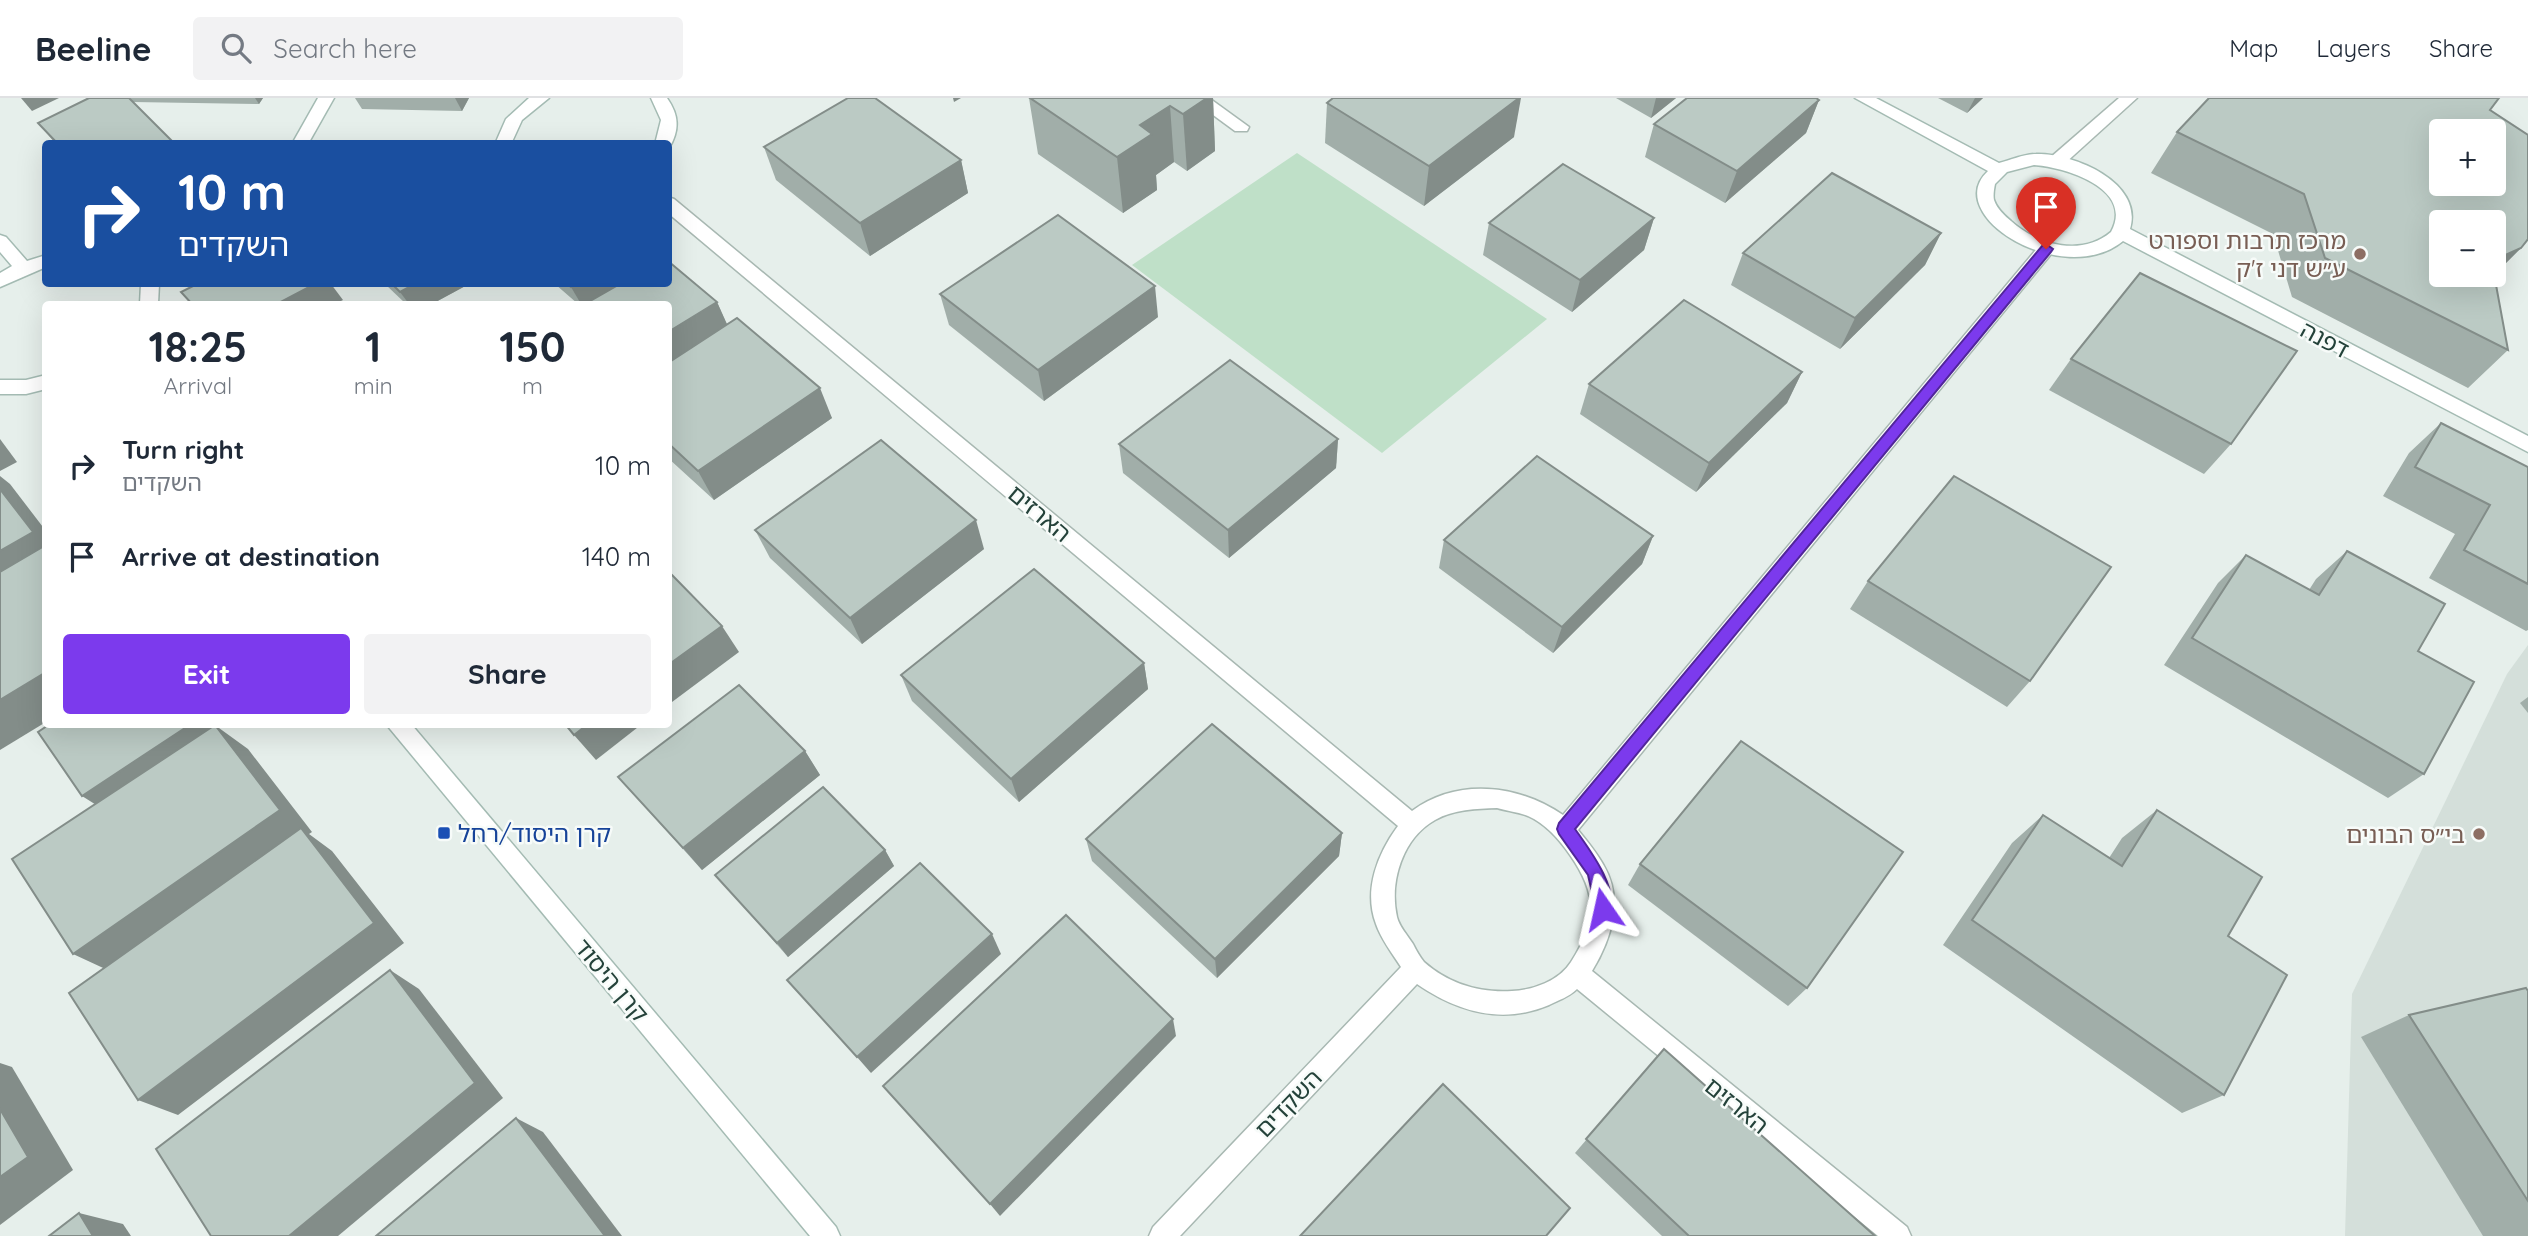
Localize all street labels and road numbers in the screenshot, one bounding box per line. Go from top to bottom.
street label: דפנה [2296,314,2354,364]
street label: הארזים [1002,478,1078,548]
street label: קרן היסוד [568,932,656,1028]
street label: השקדים [1248,1063,1328,1143]
street label: הארזים [1699,1070,1775,1140]

